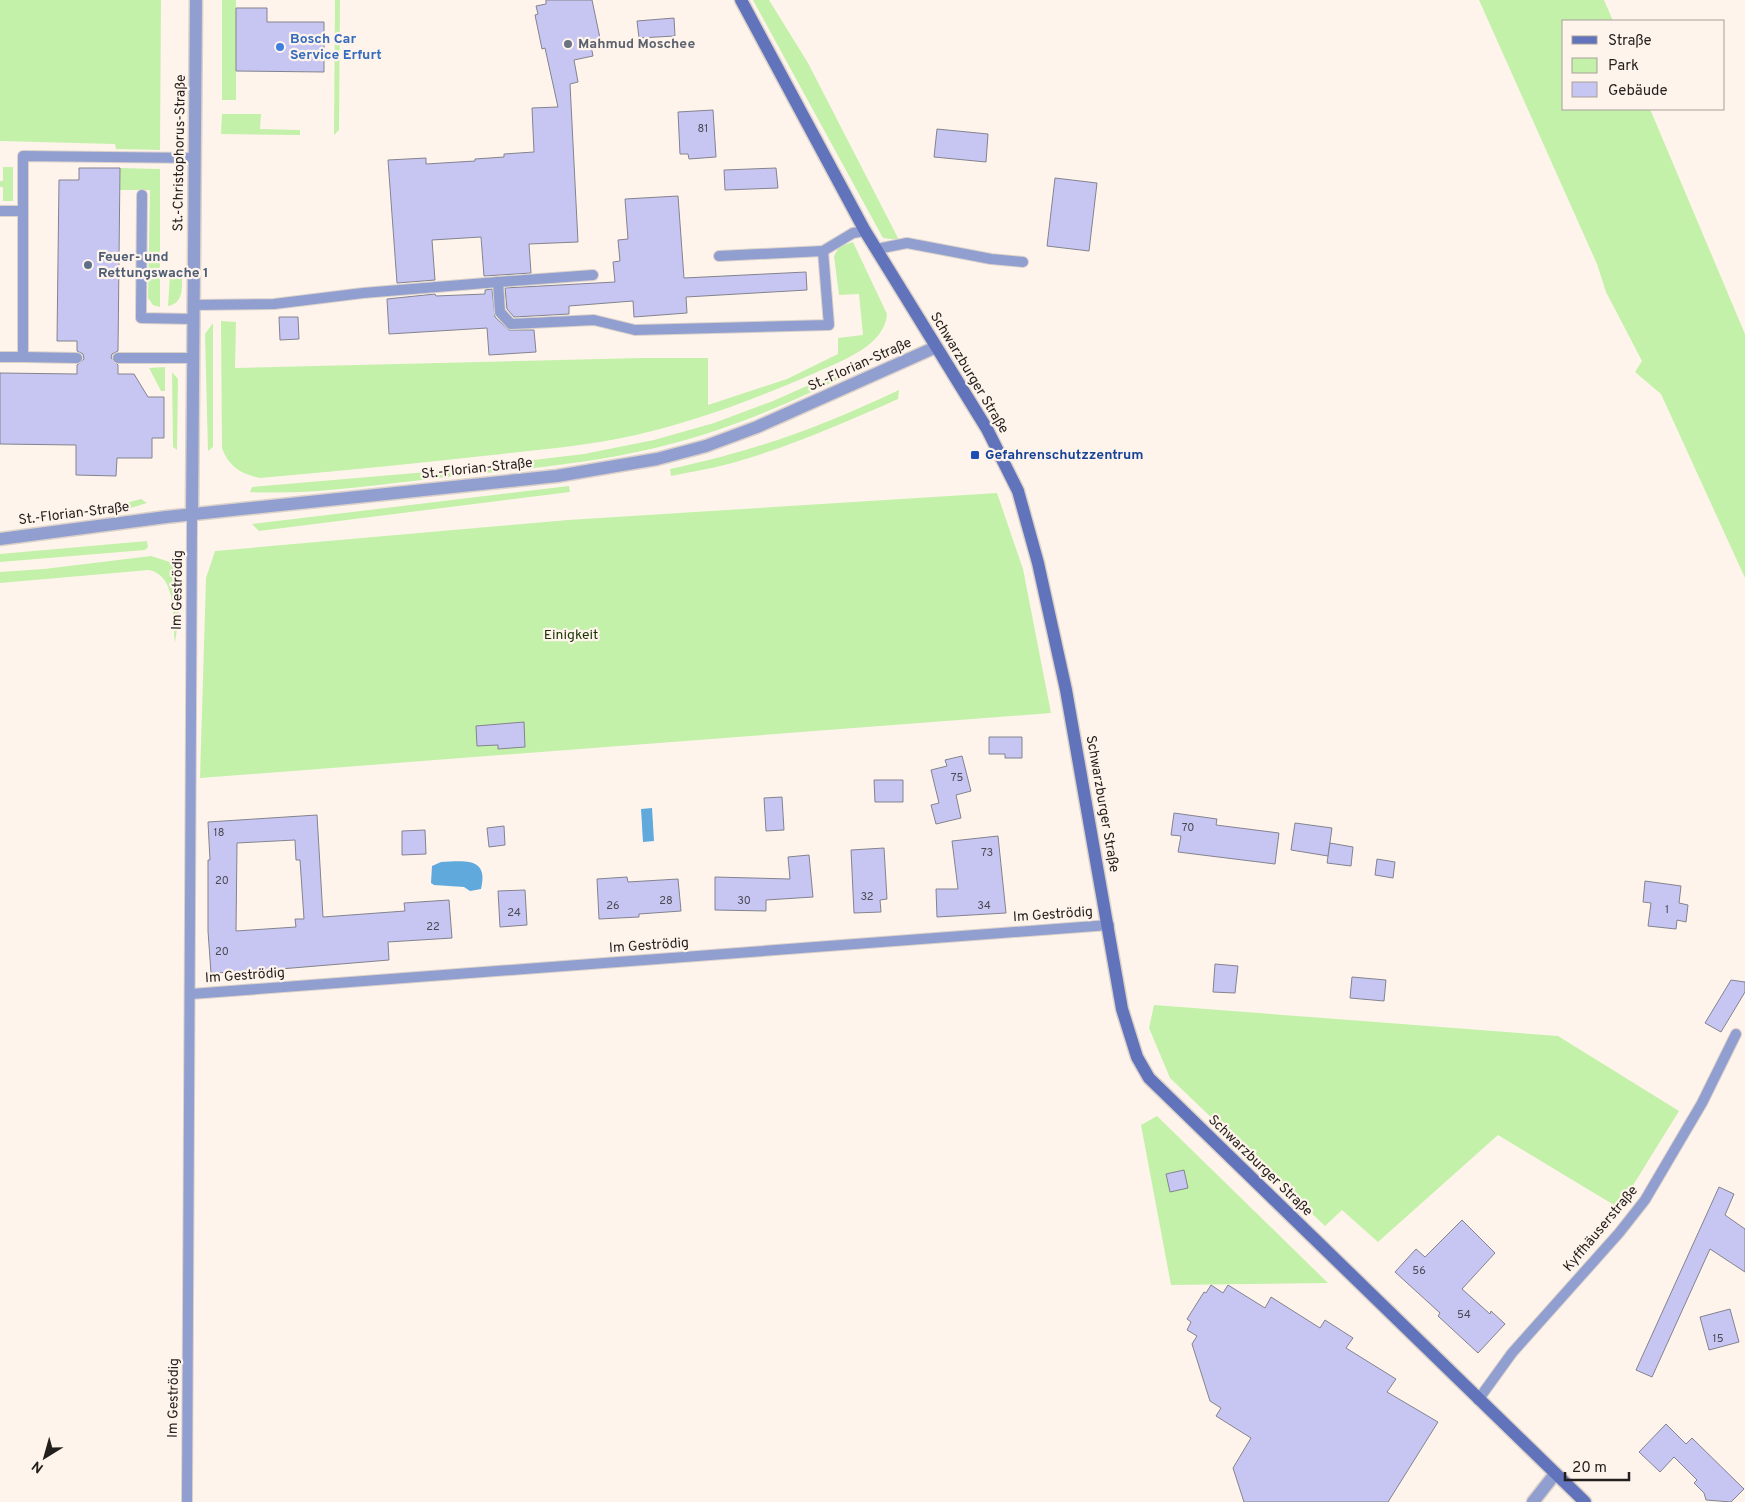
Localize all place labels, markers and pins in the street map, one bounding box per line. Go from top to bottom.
place label: Bosch Car Service Erfurt [290,31,382,64]
place label: Mahmud Moschee [578,36,695,53]
marker: Mahmud Moschee [562,38,574,50]
marker: Bosch Car Service Erfurt [274,41,286,53]
place label: Feuer- und Rettungswache 1 [98,249,209,282]
marker: Feuer- und Rettungswache 1 [82,259,94,271]
place label: Gefahrenschutzzentrum [985,447,1144,464]
marker: Gefahrenschutzzentrum [969,449,981,461]

